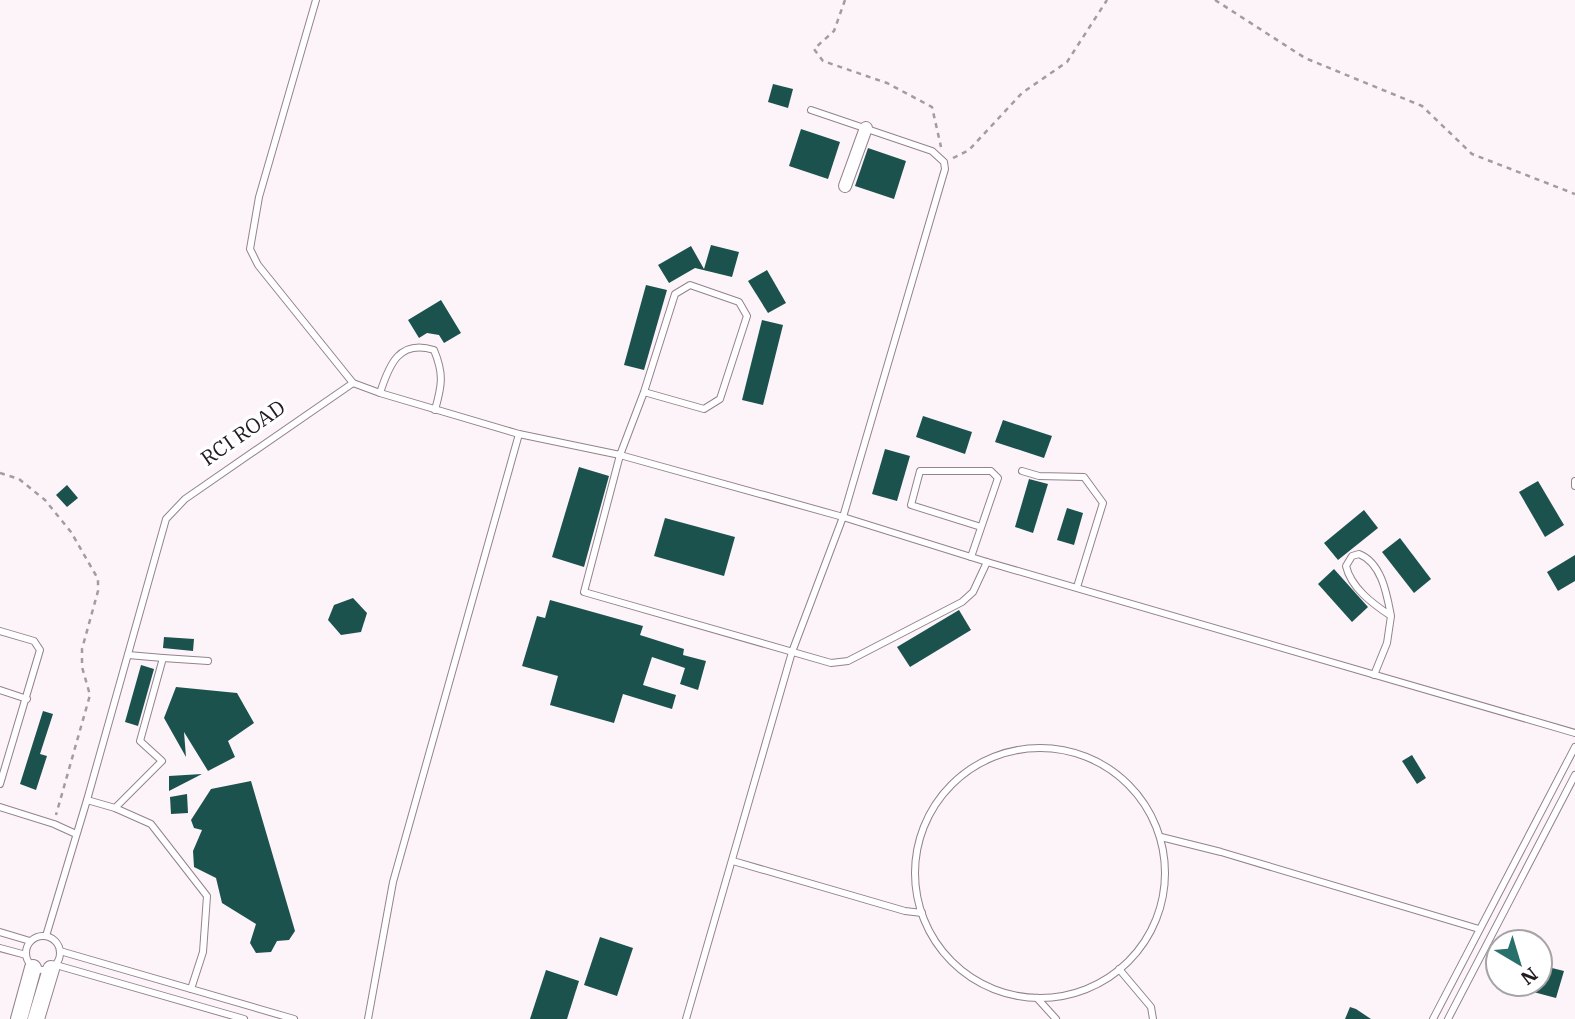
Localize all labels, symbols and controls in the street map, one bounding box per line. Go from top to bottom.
street label: RCI ROAD [195,393,290,472]
north arrow [1484,928,1554,998]
text: N [1516,962,1543,990]

